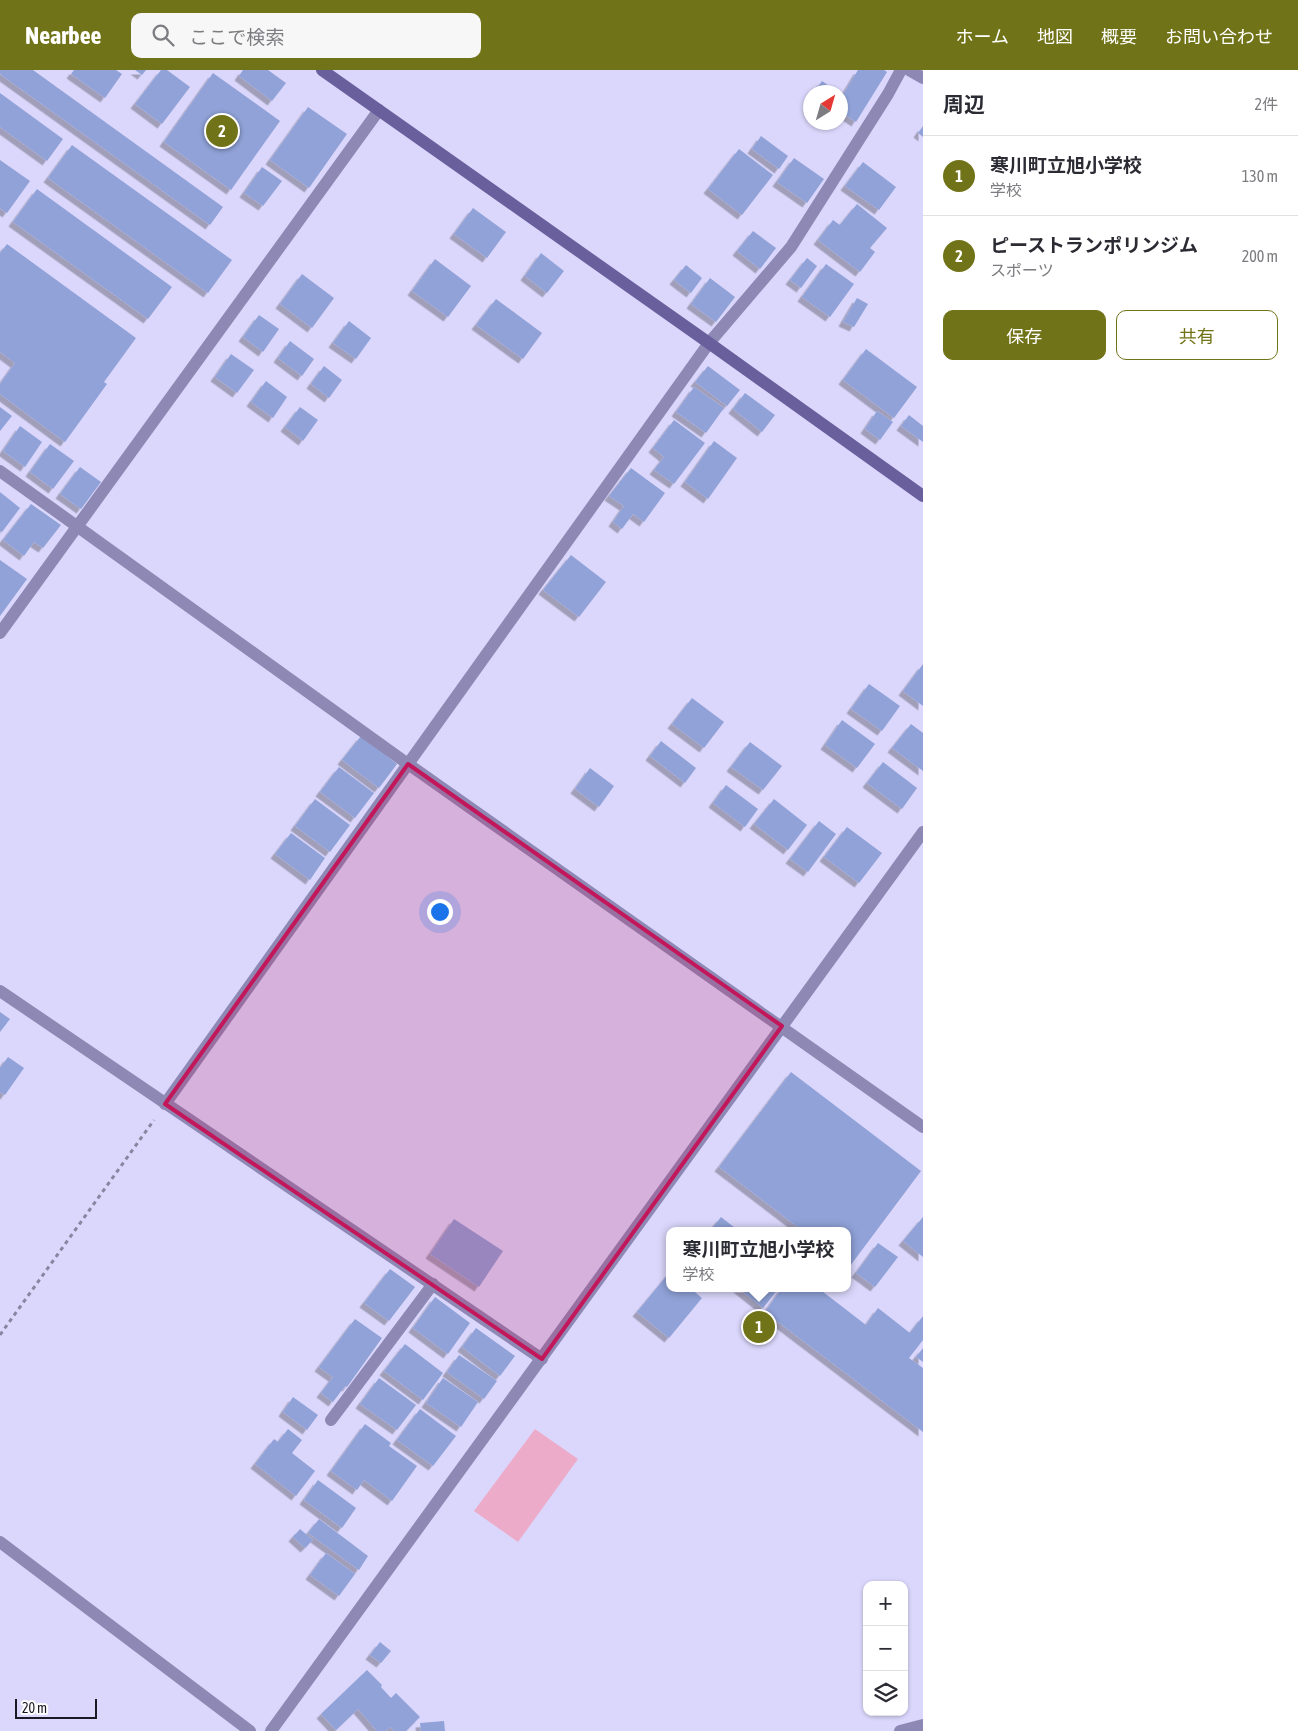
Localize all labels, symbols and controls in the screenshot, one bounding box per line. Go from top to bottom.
search box [131,13,481,58]
icon: search [149,21,177,49]
text: Nearbee [25,22,101,49]
text: ここで検索 [189,26,284,48]
text: ホーム [956,26,1009,47]
text: 地図 [1037,26,1073,47]
text: 概要 [1101,26,1137,47]
text: お問い合わせ [1165,26,1273,47]
north arrow [803,85,848,130]
text: 周辺 [943,92,985,116]
text: 2件 [1254,95,1278,113]
pin: 2 [206,112,238,150]
text: 寒川町立旭小学校 [990,154,1142,176]
text: 1 [955,167,963,185]
text: 130 m [1242,167,1278,185]
text: 学校 [990,181,1022,199]
text: ピーストランポリンジム [990,234,1198,256]
text: 2 [955,247,963,265]
text: 200 m [1242,247,1278,265]
text: スポーツ [990,261,1054,279]
button: 保存 [943,310,1106,360]
button: 共有 [1116,310,1278,360]
your location [427,899,453,925]
popup [666,1227,851,1292]
text: 寒川町立旭小学校 [682,1238,835,1260]
text: 学校 [682,1265,715,1283]
pin: 1 [743,1308,775,1346]
map controls [863,1581,908,1716]
button: + [863,1581,908,1626]
button: − [863,1626,908,1671]
button: layers [863,1671,908,1716]
scale bar [15,1696,98,1719]
text: 20 m [22,1700,47,1716]

